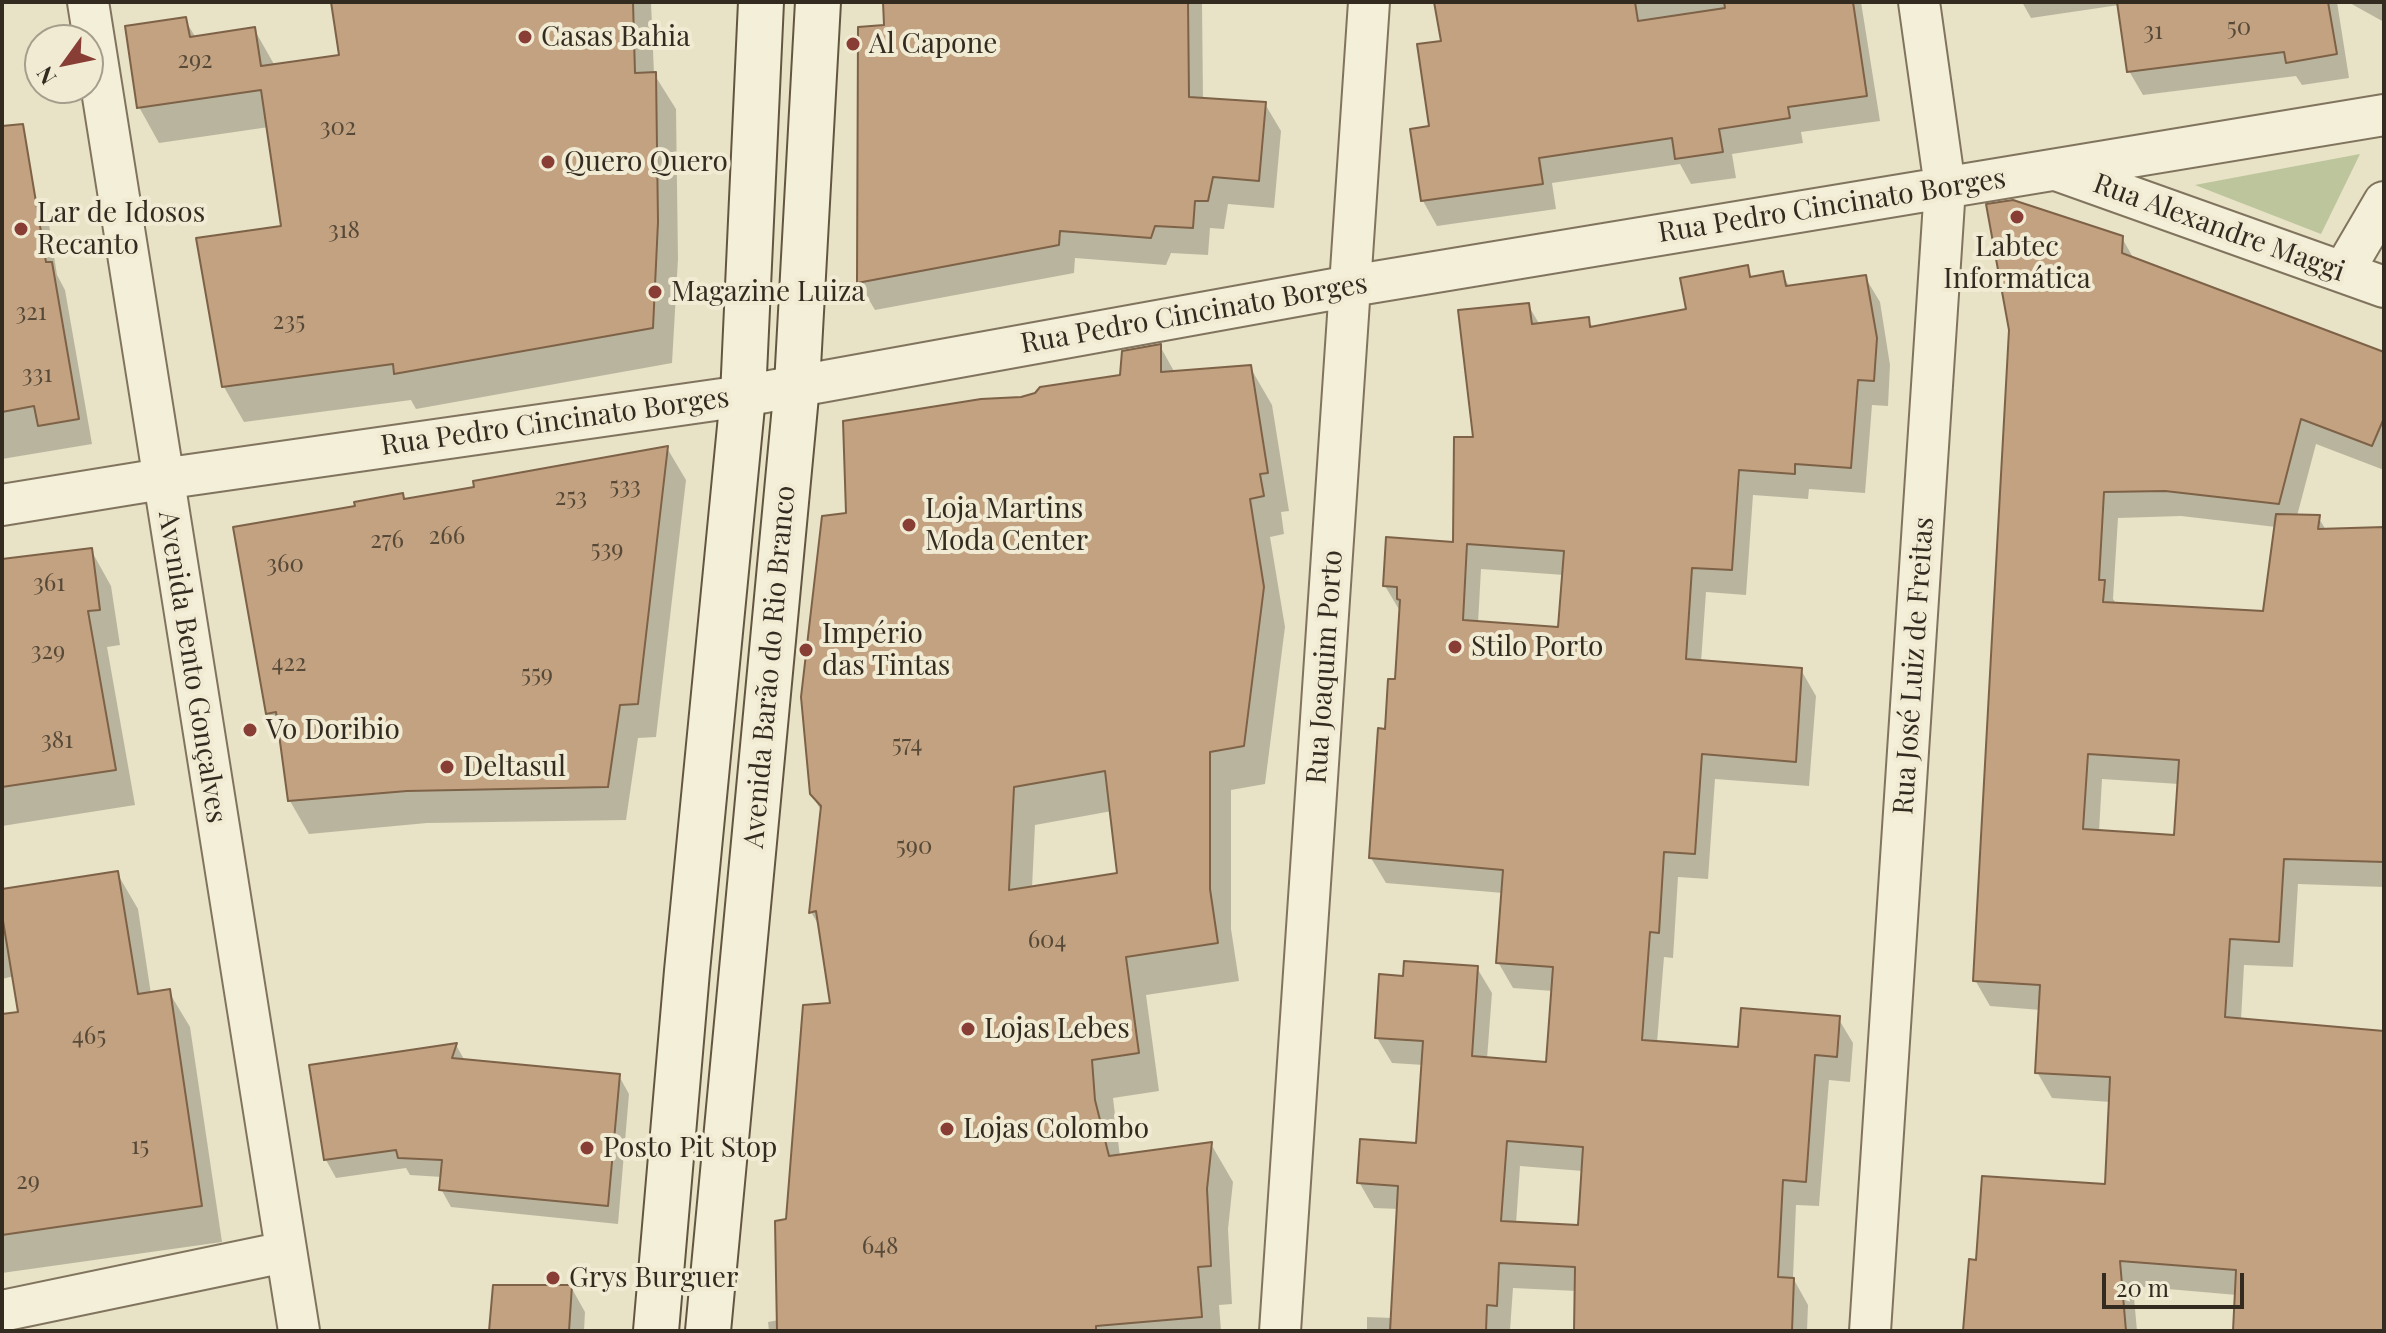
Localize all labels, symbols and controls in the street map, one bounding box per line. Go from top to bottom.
house number: 50 [2227,14,2251,42]
house number: 31 [2143,18,2163,46]
place label: Casas Bahia [541,20,690,54]
north arrow [24,24,104,104]
place label: Al Capone [869,27,997,61]
marker: Casas Bahia [516,28,534,46]
marker: Al Capone [844,35,862,53]
house number: 292 [177,47,213,75]
text: N [29,61,62,91]
house number: 302 [320,114,356,142]
place label: Quero Quero [564,145,728,179]
marker: Quero Quero [539,153,557,171]
street label: Rua Pedro Cincinato Borges [1656,162,2008,250]
street label: Rua Alexandre Maggi [2089,167,2349,289]
place label: Lar de Idosos Recanto [37,196,205,262]
marker: Labtec Informática [2008,208,2026,226]
house number: 318 [328,217,360,245]
marker: Lar de Idosos Recanto [12,220,30,238]
place label: Labtec Informática [1943,230,2091,296]
street label: Rua Pedro Cincinato Borges [1018,267,1370,361]
place label: Magazine Luiza [671,275,865,309]
marker: Magazine Luiza [646,283,664,301]
house number: 321 [15,299,47,327]
house number: 235 [273,308,305,336]
house number: 331 [22,361,52,389]
street label: Rua Pedro Cincinato Borges [379,381,731,463]
house number: 533 [609,473,641,501]
house number: 253 [555,484,587,512]
street label: Avenida Barão do Rio Branco [737,484,803,850]
place label: Loja Martins Moda Center [925,492,1088,558]
street label: Avenida Bento Gonçalves [151,509,233,825]
marker: Loja Martins Moda Center [900,516,918,534]
street label: Rua José Luiz de Freitas [1887,516,1941,816]
house number: 266 [429,523,465,551]
house number: 276 [370,527,404,555]
house number: 539 [591,536,623,564]
street label: Rua Joaquim Porto [1300,549,1350,785]
house number: 360 [266,551,304,579]
house number: 361 [33,570,65,598]
place label: Império das Tintas [822,617,950,683]
place label: Stilo Porto [1471,630,1603,664]
house number: 329 [31,638,65,666]
marker: Stilo Porto [1446,638,1464,656]
marker: Império das Tintas [797,641,815,659]
house number: 422 [272,650,306,678]
house number: 559 [521,661,553,689]
place label: Vo Doribio [266,713,400,747]
marker: Vo Doribio [241,721,259,739]
house number: 381 [41,727,73,755]
house number: 574 [892,731,922,759]
place label: Deltasul [463,750,566,784]
marker: Deltasul [438,758,456,776]
house number: 590 [896,833,932,861]
house number: 604 [1028,927,1066,955]
place label: Lojas Lebes [984,1012,1130,1046]
marker: Lojas Lebes [959,1020,977,1038]
house number: 465 [72,1023,106,1051]
place label: Lojas Colombo [963,1112,1149,1146]
marker: Lojas Colombo [938,1120,956,1138]
place label: Posto Pit Stop [603,1131,777,1165]
house number: 15 [131,1133,149,1161]
marker: Posto Pit Stop [578,1139,596,1157]
house number: 29 [16,1168,40,1196]
house number: 648 [862,1233,898,1261]
scale bar [2106,1257,2248,1307]
place label: Grys Burguer [569,1261,738,1295]
marker: Grys Burguer [544,1269,562,1287]
text: 20 m [2116,1271,2169,1303]

